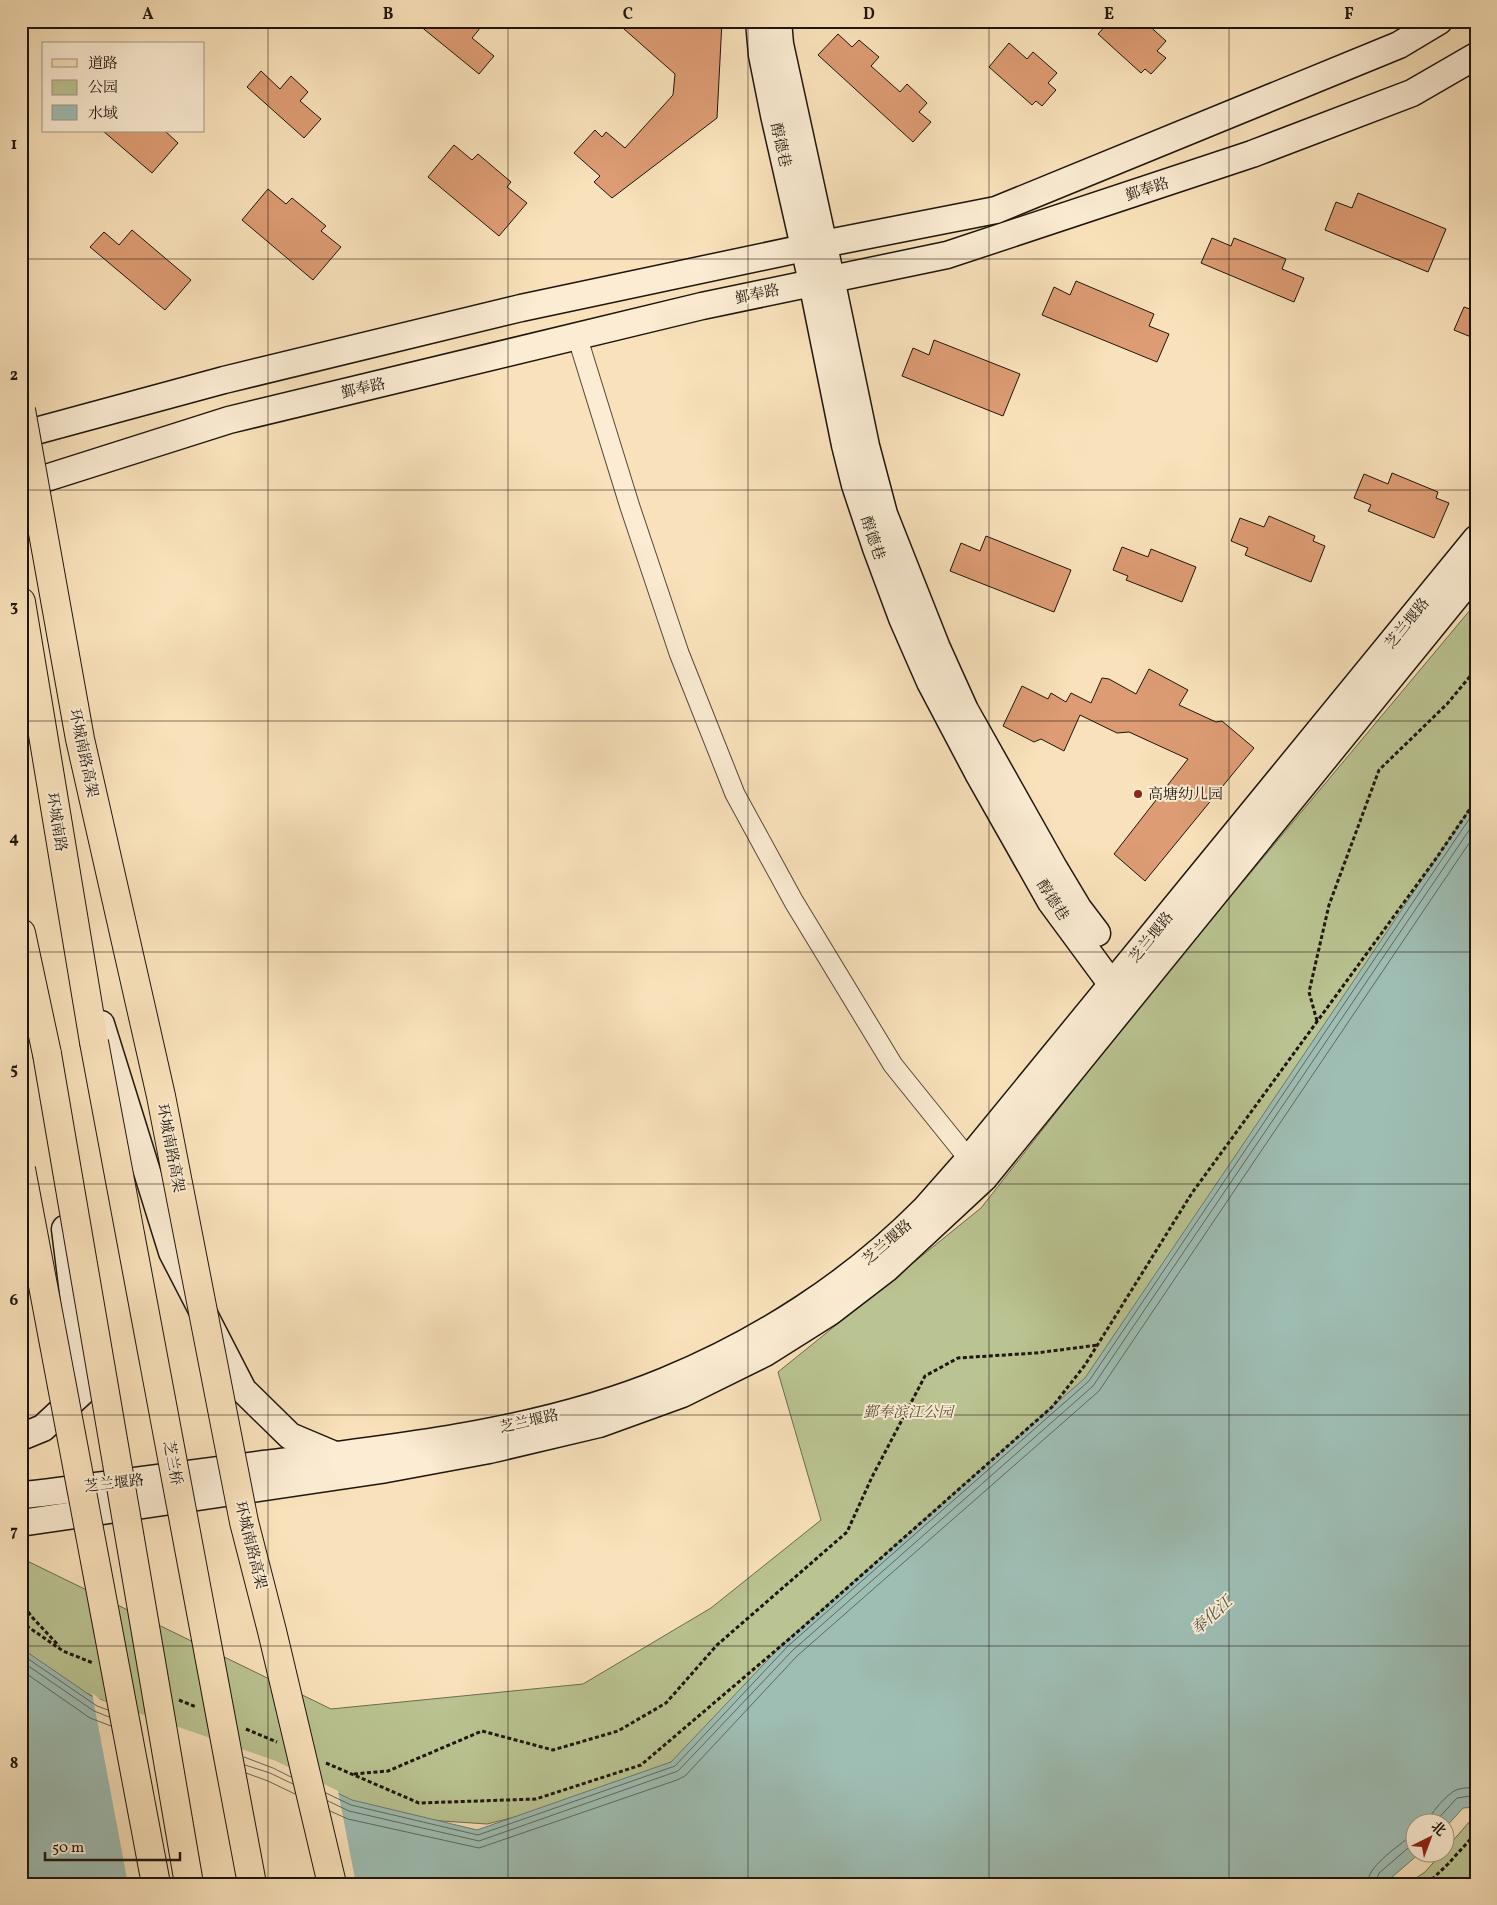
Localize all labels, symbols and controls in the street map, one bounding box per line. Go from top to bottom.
text: A [142,4,154,26]
text: B [383,4,394,26]
text: C [623,4,633,26]
text: D [863,4,875,26]
text: E [1104,4,1114,26]
text: F [1344,4,1354,26]
legend [42,42,205,132]
text: 道路 [88,54,118,75]
text: 公园 [88,78,118,99]
text: 水域 [88,104,118,125]
street label: 醇德巷 [764,121,795,170]
text: 1 [11,134,17,156]
street label: 鄞奉路 [1123,173,1172,207]
street label: 鄞奉路 [733,281,782,310]
text: 2 [10,365,18,387]
street label: 鄞奉路 [339,374,388,405]
street label: 醇德巷 [854,514,889,563]
street label: 芝兰堰路 [1381,594,1435,654]
text: 3 [10,596,18,618]
street label: 环城南路高架 [63,707,102,800]
place label: 高塘幼儿园 [1148,785,1223,806]
marker: 高塘幼儿园 [1132,788,1144,800]
street label: 环城南路 [40,791,71,854]
text: 4 [9,828,19,850]
street label: 醇德巷 [1031,876,1073,925]
street label: 芝兰堰路 [1125,908,1179,968]
text: 5 [10,1059,18,1081]
street label: 环城南路高架 [151,1102,188,1194]
street label: 芝兰堰路 [858,1216,918,1271]
text: 6 [10,1290,19,1312]
park label: 鄞奉滨江公园 [863,1403,955,1424]
street label: 芝兰堰路 [498,1405,561,1439]
street label: 芝兰桥 [157,1439,186,1487]
street label: 芝兰堰路 [83,1470,145,1499]
street label: 环城南路高架 [228,1499,271,1592]
text: 7 [10,1521,18,1543]
water label: 奉化江 [1187,1591,1239,1641]
text: 8 [10,1753,18,1775]
north arrow [1404,1812,1454,1862]
text: 北 [1426,1818,1449,1841]
scale bar [45,1830,180,1862]
text: 50 m [52,1838,84,1859]

